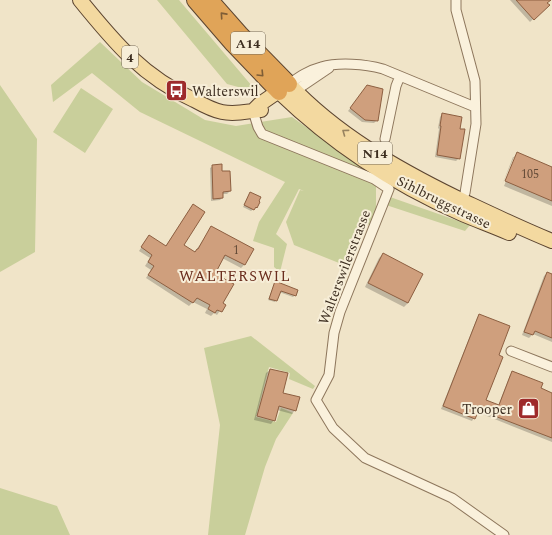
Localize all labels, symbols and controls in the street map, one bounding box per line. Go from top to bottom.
one-way arrow [221,13,228,20]
road number: A14 [231,32,265,54]
road number: 4 [122,46,138,68]
one-way arrow [256,69,264,77]
bus stop icon: Walterswil [163,78,189,104]
place label: Walterswil [192,81,259,102]
one-way arrow [342,129,349,137]
road number: N14 [358,142,392,164]
house number: 105 [521,165,539,184]
street label: Sihlbruggstrasse [393,171,495,234]
street label: Walterswilerstrasse [313,207,376,328]
house number: 1 [233,241,239,260]
district label: WALTERSWIL [179,265,291,288]
shop icon: Trooper [515,396,541,422]
place label: Trooper [462,399,512,420]

